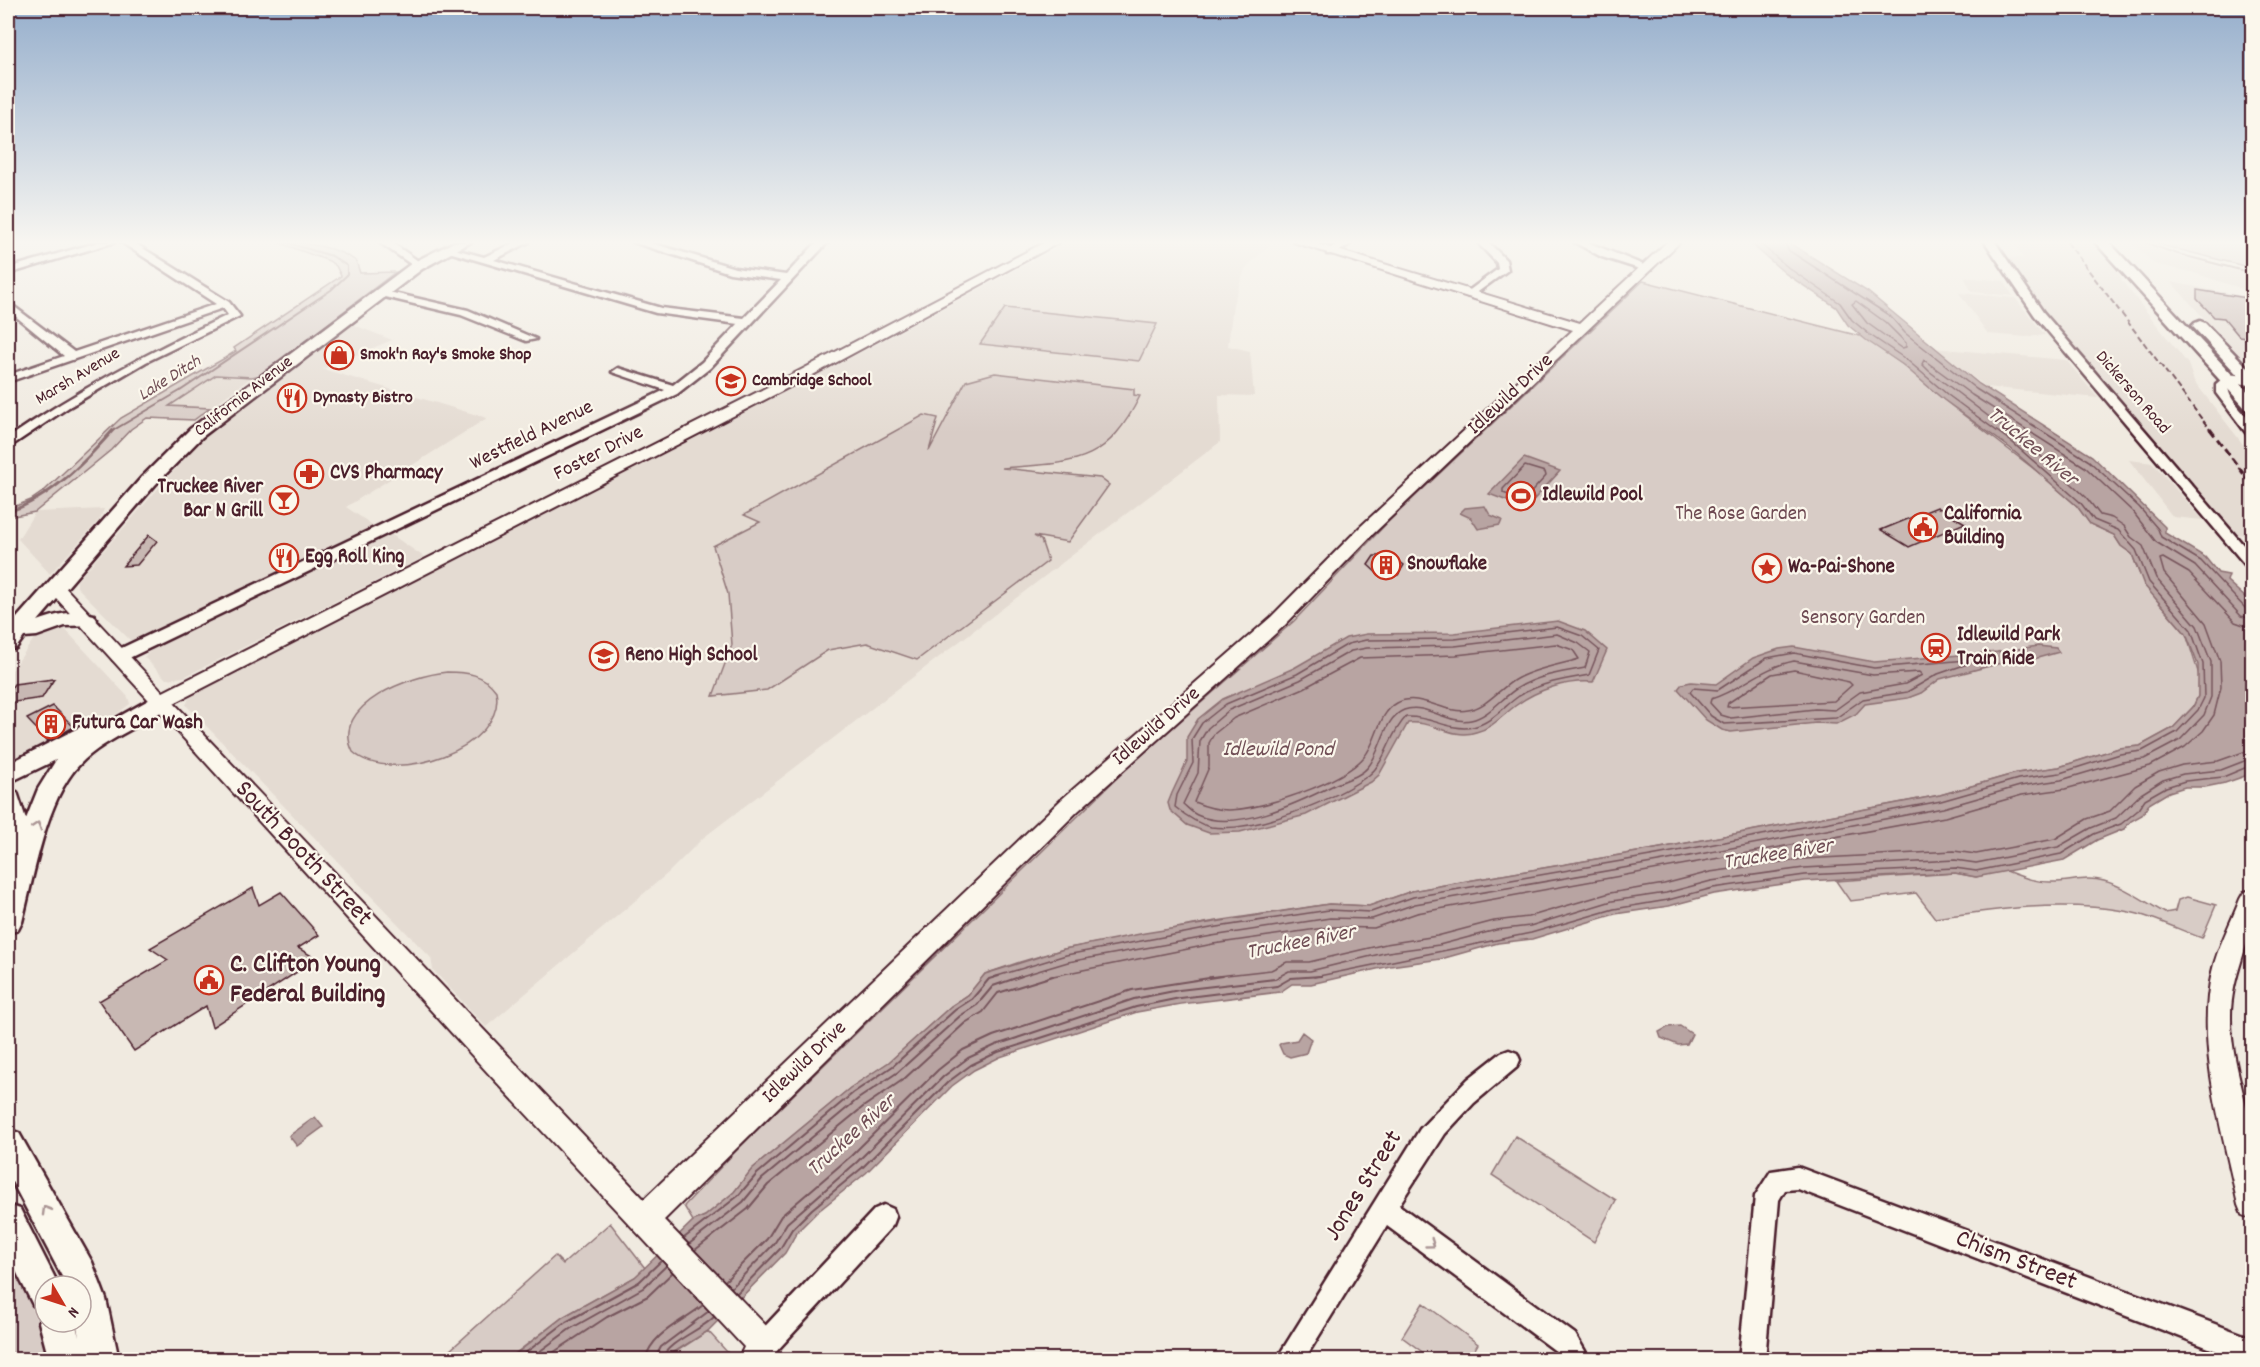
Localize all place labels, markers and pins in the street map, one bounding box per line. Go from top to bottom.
shop icon: Smok'n Ray's Smoke Shop [323,339,355,371]
place label: Smok'n Ray's Smoke Shop [360,343,532,368]
school or university icon: Cambridge School [715,365,747,397]
place label: Cambridge School [752,369,872,394]
restaurant icon: Dynasty Bistro [276,382,308,414]
place label: Dynasty Bistro [313,386,413,411]
pharmacy icon: CVS Pharmacy [293,458,325,490]
place label: CVS Pharmacy [330,459,444,489]
place label: Truckee River Bar N Grill [158,473,264,527]
sports icon: Idlewild Pool [1505,480,1537,512]
place label: Idlewild Pool [1542,481,1644,511]
bar icon: Truckee River Bar N Grill [268,484,300,516]
place label: California Building [1944,500,2022,554]
public building icon: California Building [1907,511,1939,543]
restaurant icon: Egg Roll King [268,542,300,574]
place label: Egg Roll King [305,543,405,573]
building icon: Snowflake [1370,549,1402,581]
place label: Snowflake [1407,550,1487,580]
place icon: Wa-Pai-Shone [1751,552,1783,584]
place label: Wa-Pai-Shone [1788,553,1895,583]
place label: Idlewild Park Train Ride [1957,621,2061,675]
station icon: Idlewild Park Train Ride [1920,632,1952,664]
school or university icon: Reno High School [588,640,620,672]
place label: Reno High School [625,641,759,671]
building icon: Futura Car Wash [35,708,67,740]
place label: Futura Car Wash [72,709,203,739]
place label: C. Clifton Young Federal Building [230,947,385,1014]
public building icon: C. Clifton Young Federal Building [193,964,225,996]

